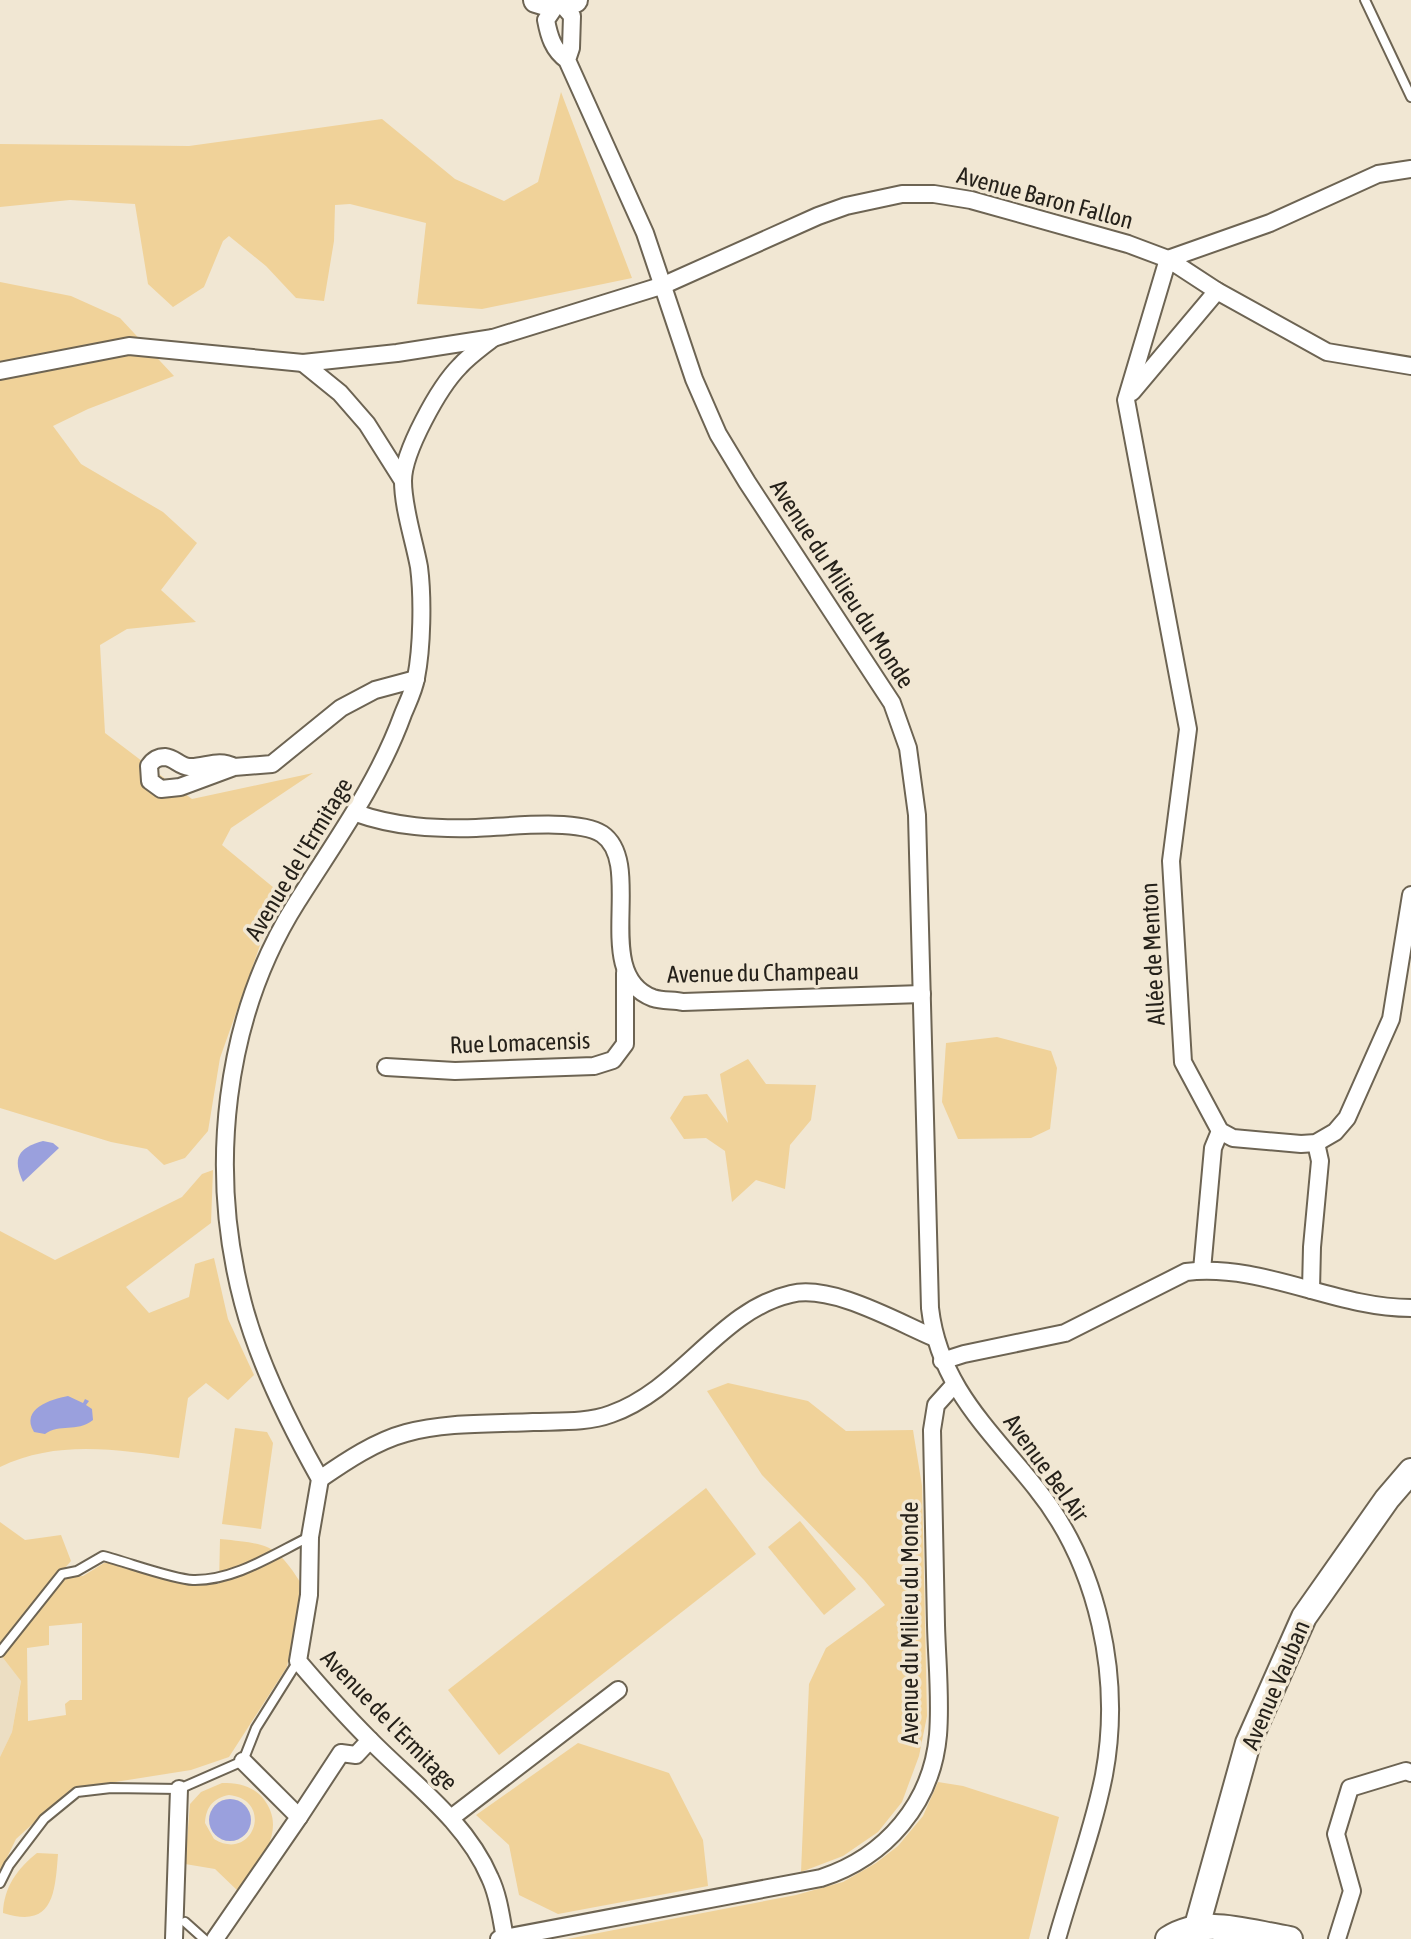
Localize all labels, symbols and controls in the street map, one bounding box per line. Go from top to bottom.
street label: Avenue Baron Fallon [954,161,1136,234]
street label: Avenue du Milieu du Monde [765,475,920,693]
street label: Avenue de l'Ermitage [239,773,358,945]
street label: Allée de Menton [1135,882,1170,1026]
street label: Avenue du Champeau [667,957,859,988]
street label: Rue Lomacensis [449,1027,591,1058]
street label: Avenue Bel Air [998,1409,1095,1527]
street label: Avenue du Milieu du Monde [896,1502,923,1744]
street label: Avenue Vauban [1236,1616,1315,1753]
street label: Avenue de l'Ermitage [316,1644,463,1795]

